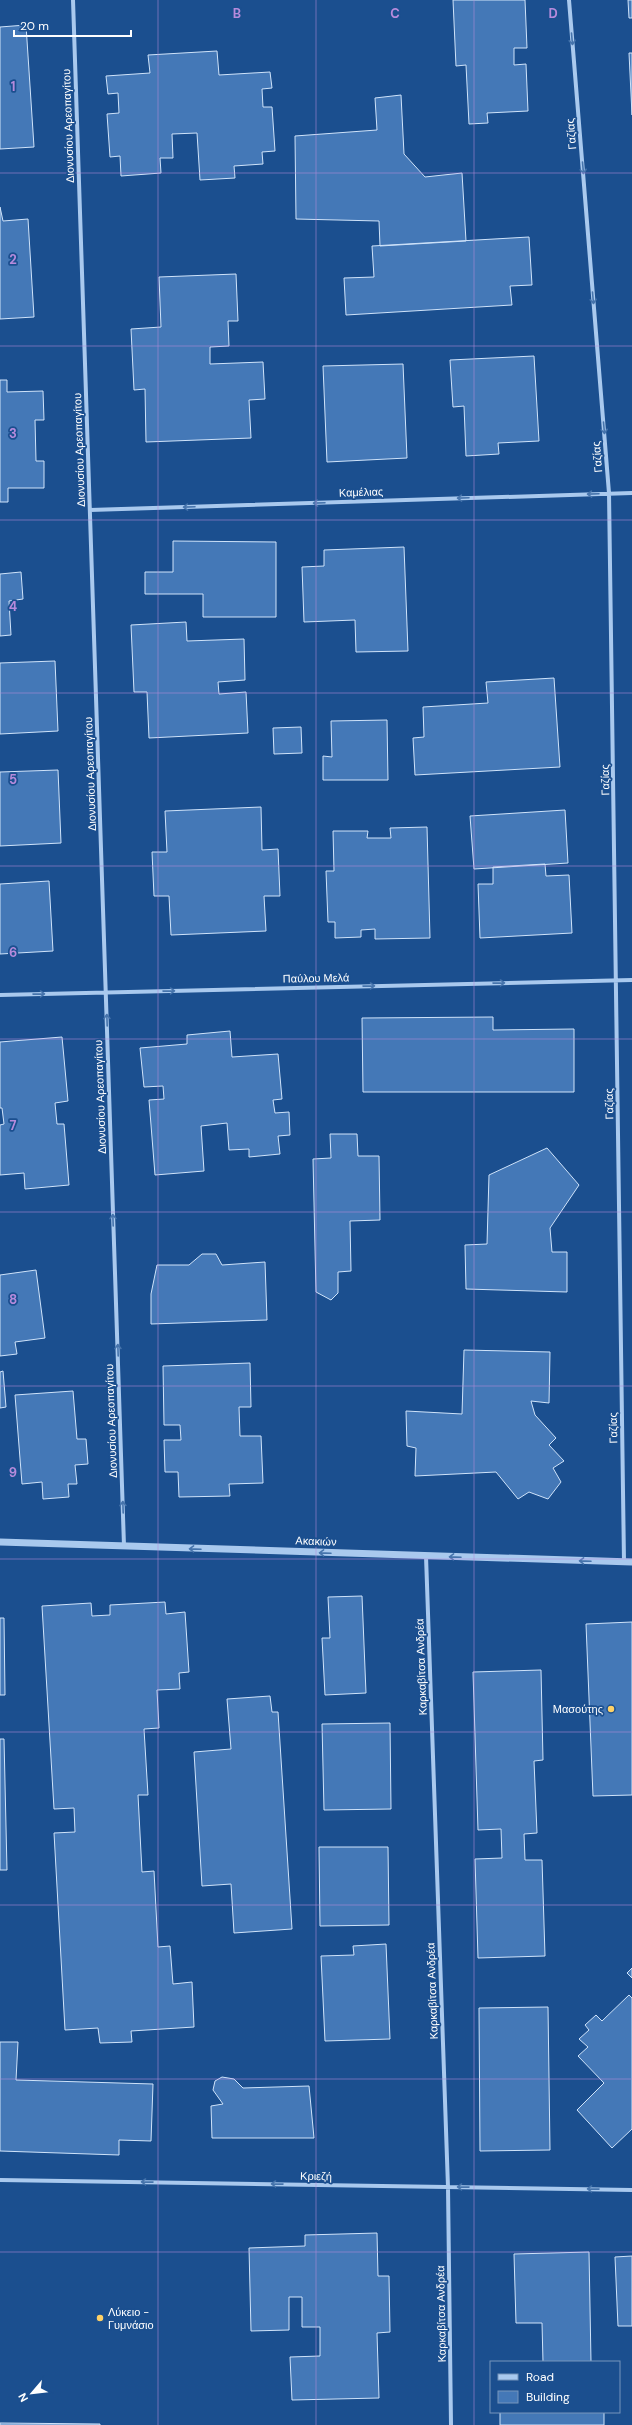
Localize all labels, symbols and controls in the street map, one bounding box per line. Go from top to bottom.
text: B [233,5,241,22]
text: C [390,5,400,22]
text: D [548,5,558,22]
scale bar [14,12,131,38]
text: 20 m [20,18,49,34]
one-way arrow [568,32,575,45]
street label: Διονυσίου Αρεοπαγίτου [59,69,77,183]
text: 1 [11,78,15,95]
street label: Γαζίας [563,118,579,150]
one-way arrow [579,161,586,174]
text: 2 [9,251,17,268]
one-way arrow [590,291,597,304]
street label: Διονυσίου Αρεοπαγίτου [70,393,88,507]
one-way arrow [600,421,608,434]
text: 3 [9,425,17,442]
street label: Γαζίας [589,441,605,473]
street label: Καμέλιας [339,484,383,500]
one-way arrow [587,490,600,498]
one-way arrow [457,494,470,502]
one-way arrow [313,499,326,506]
one-way arrow [183,503,196,511]
text: 4 [9,598,17,615]
street label: Διονυσίου Αρεοπαγίτου [81,717,99,831]
street label: Γαζίας [598,764,612,796]
text: 5 [9,771,17,788]
text: 6 [9,944,17,961]
street label: Παύλου Μελά [283,970,350,986]
one-way arrow [492,979,505,987]
one-way arrow [362,982,375,990]
one-way arrow [162,987,175,995]
one-way arrow [32,990,45,998]
one-way arrow [103,1014,110,1027]
street label: Διονυσίου Αρεοπαγίτου [91,1040,109,1154]
street label: Γαζίας [602,1088,616,1120]
text: 7 [10,1117,17,1134]
one-way arrow [109,1214,117,1227]
text: 8 [9,1291,17,1308]
one-way arrow [114,1344,121,1357]
street label: Διονυσίου Αρεοπαγίτου [102,1364,120,1478]
street label: Γαζίας [606,1412,620,1444]
text: 9 [9,1464,17,1481]
one-way arrow [119,1501,127,1514]
street label: Ακακιών [295,1533,337,1549]
one-way arrow [189,1545,202,1552]
one-way arrow [319,1549,332,1556]
one-way arrow [449,1553,462,1560]
one-way arrow [579,1557,592,1564]
street label: Καρκαβίτσα Ανδρέα [412,1618,430,1716]
place label: Μασούτης [553,1702,603,1716]
marker: Μασούτης [606,1704,616,1714]
street label: Καρκαβίτσα Ανδρέα [423,1942,441,2040]
street label: Κριεζή [300,2169,332,2183]
one-way arrow [141,2178,154,2186]
one-way arrow [271,2180,284,2188]
one-way arrow [457,2183,470,2191]
one-way arrow [587,2186,600,2193]
street label: Καρκαβίτσα Ανδρέα [433,2265,449,2363]
place label: Λύκειο - Γυμνάσιο [108,2305,154,2332]
marker: Λύκειο - Γυμνάσιο [95,2313,105,2323]
legend [490,2361,620,2413]
text: Road [526,2369,554,2385]
north arrow [12,2373,52,2413]
text: Building [526,2389,570,2405]
text: N [15,2391,31,2405]

